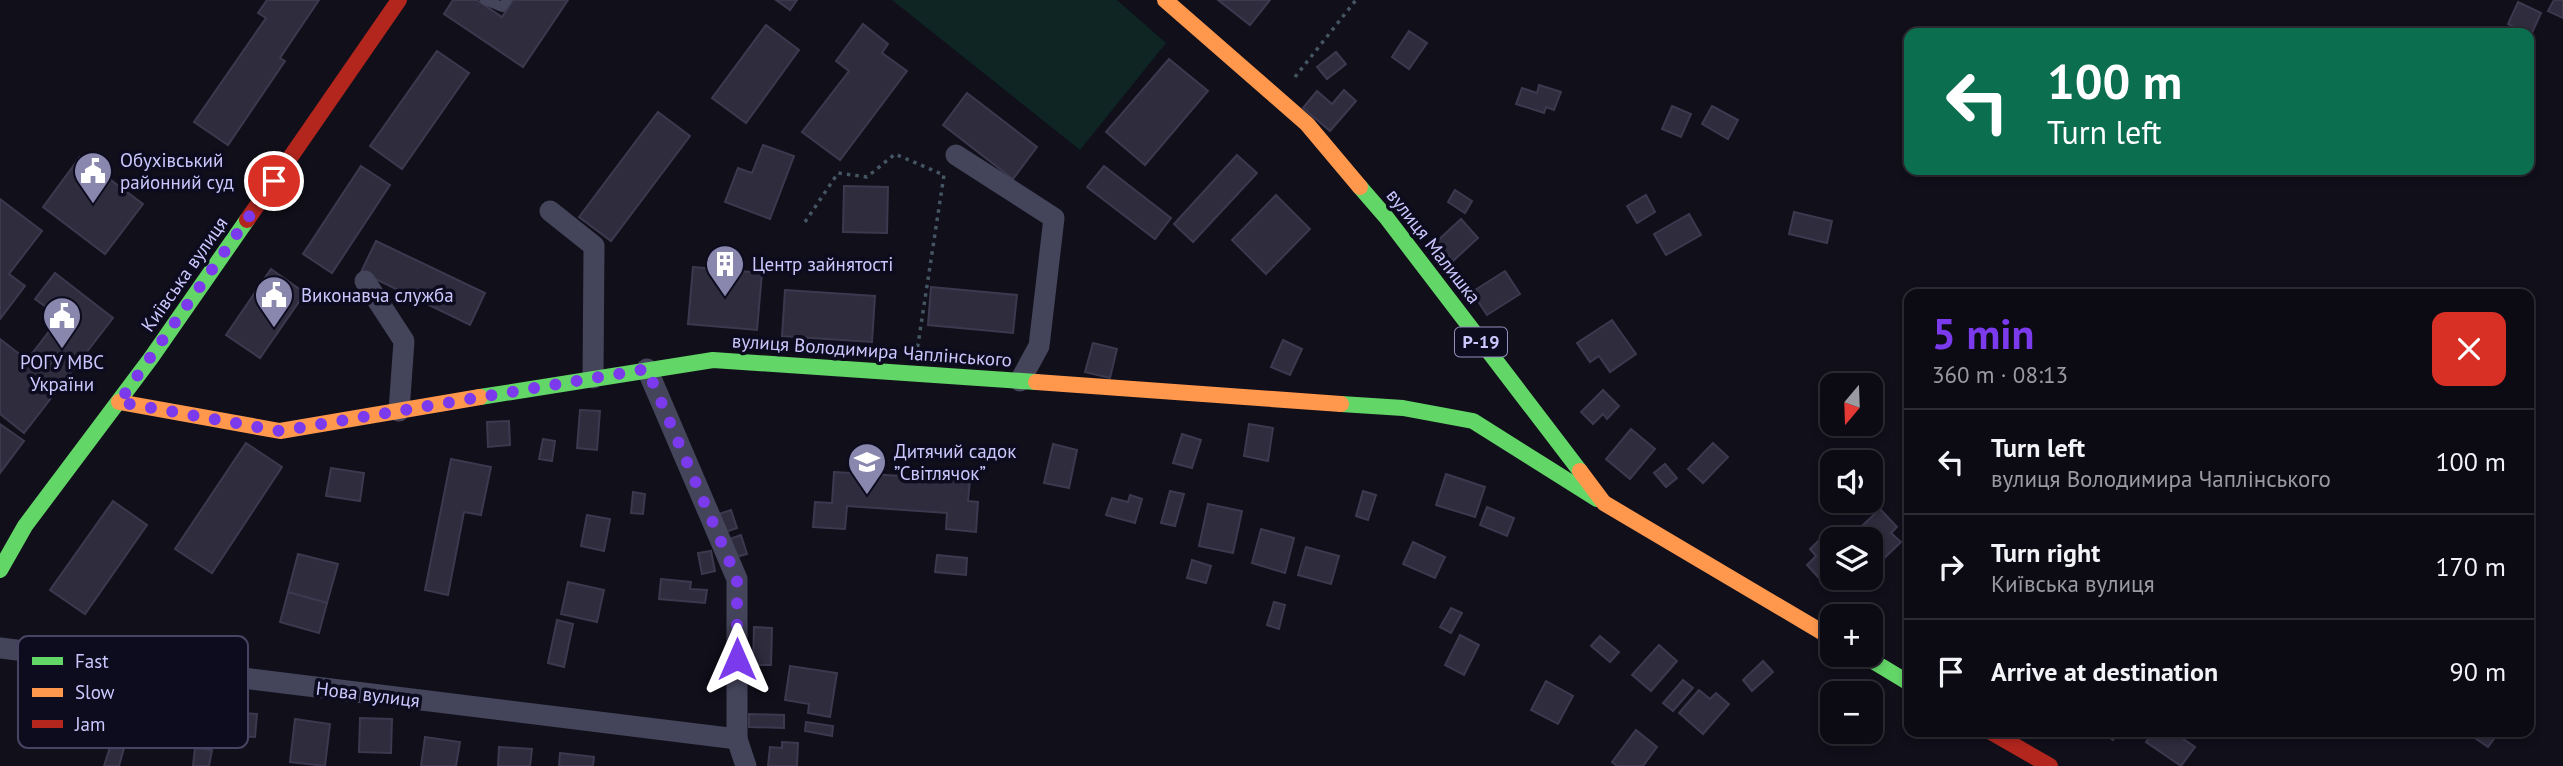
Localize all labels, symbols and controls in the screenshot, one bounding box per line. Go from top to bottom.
text: 100 m [2047,49,2182,113]
icon: left [1932,56,2023,147]
text: Turn left [2047,111,2162,153]
place label: Обухівський районний суд [120,148,234,194]
public building icon: Обухівський районний суд [72,150,114,205]
pin [244,151,304,211]
icon: arrive [255,162,293,200]
street label: вулиця Малишка [1382,184,1486,308]
street label: Київська вулиця [135,212,233,336]
building icon: Центр зайнятості [704,243,746,298]
place label: Центр зайнятості [752,252,893,276]
public building icon: Виконавча служба [253,274,295,329]
place label: Виконавча служба [301,283,454,307]
public building icon: РОГУ МВС України [41,295,83,350]
text: 5 min [1932,306,2034,361]
button: close [2432,312,2506,386]
street label: вулиця Володимира Чаплінського [731,328,1013,372]
road number: Р-19 [1455,328,1507,356]
place label: РОГУ МВС України [20,350,104,396]
text: 360 m · 08:13 [1932,360,2068,389]
north arrow [1820,373,1883,436]
map controls [1820,373,1883,744]
text: Turn left [1991,431,2085,464]
place label: Дитячий садок ”Світлячок” [894,439,1016,485]
school or university icon: Дитячий садок ”Світлячок” [846,441,888,496]
icon: left [1932,443,1970,481]
text: 100 m [2435,445,2506,478]
button: sound [1820,450,1883,513]
text: вулиця Володимира Чаплінського [1991,464,2331,493]
button: layers [1820,527,1883,590]
text: Turn right [1991,536,2100,569]
icon: right [1932,548,1970,586]
text: 170 m [2435,550,2506,583]
text: Київська вулиця [1991,569,2155,598]
button: + [1820,604,1883,667]
position arrow [700,622,774,696]
legend [18,636,248,748]
text: Fast [75,649,109,673]
icon: arrive [1932,653,1970,691]
text: Arrive at destination [1991,655,2218,688]
text: 90 m [2450,655,2506,688]
street label: Нова вулиця [315,676,421,712]
text: Slow [75,680,115,704]
button: − [1820,681,1883,744]
text: Jam [74,712,105,736]

